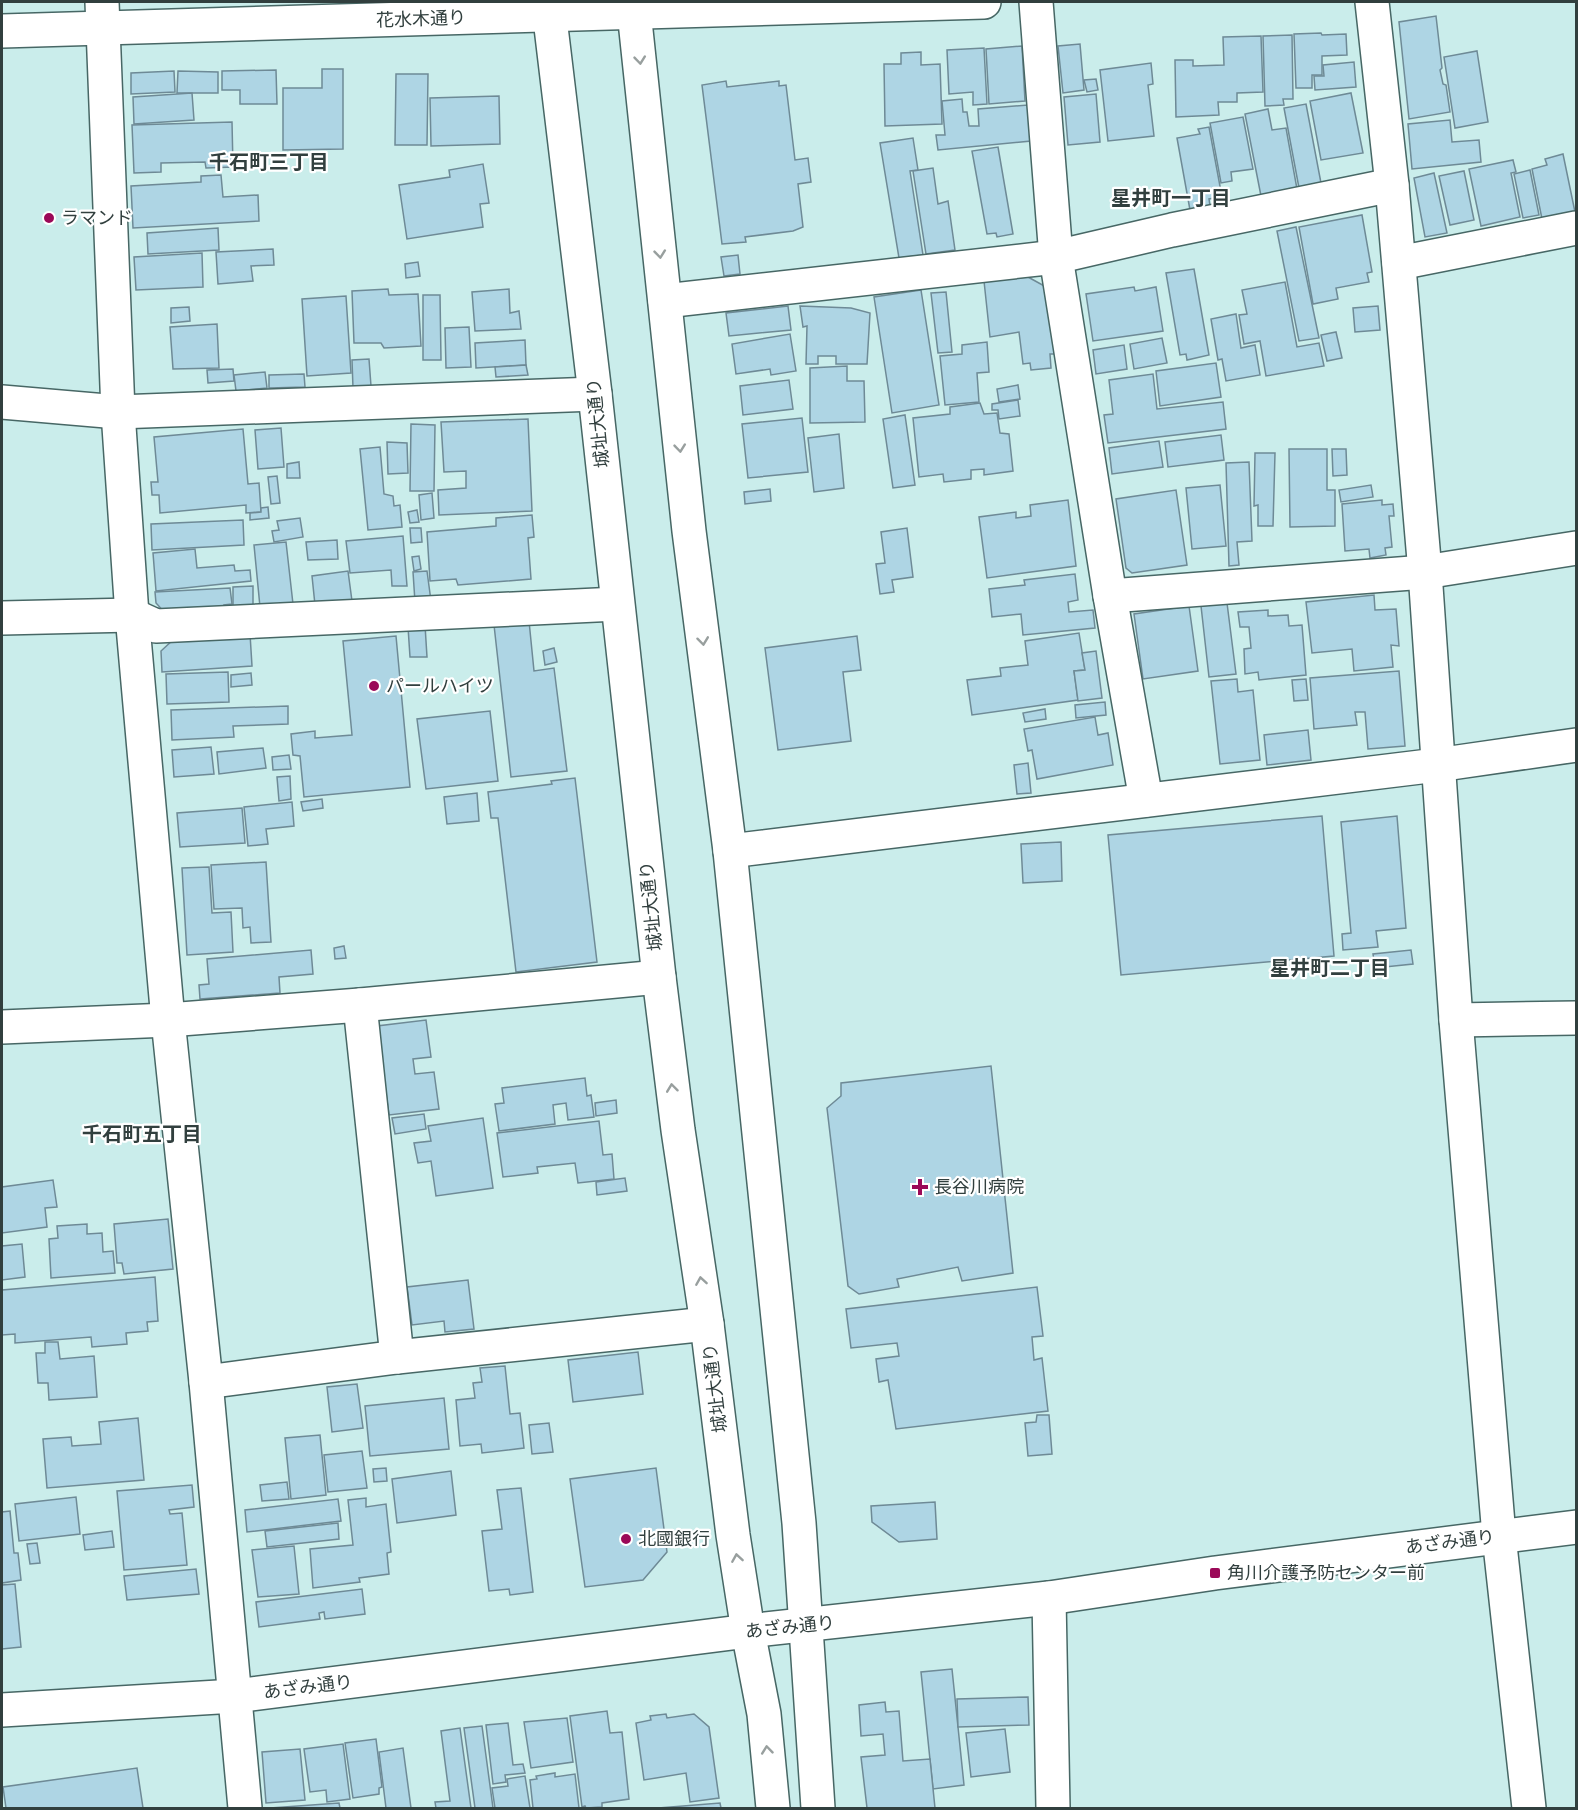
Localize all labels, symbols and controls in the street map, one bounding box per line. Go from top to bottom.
street label: 花水木通り [376,5,466,32]
one-way arrow [633,55,646,64]
district label: 千石町三丁目 [209,149,329,175]
district label: 星井町一丁目 [1111,185,1231,211]
place label: ラマンド [61,206,133,229]
marker: ラマンド [42,211,56,225]
one-way arrow [653,249,666,258]
street label: 城址大通り [581,377,614,469]
one-way arrow [674,443,686,452]
one-way arrow [697,637,709,646]
place label: パールハイツ [386,674,494,697]
marker: パールハイツ [367,679,381,693]
street label: 城址大通り [634,860,667,952]
district label: 星井町二丁目 [1270,955,1390,981]
one-way arrow [667,1084,679,1093]
district label: 千石町五丁目 [82,1121,202,1147]
place label: 長谷川病院 [934,1175,1024,1198]
marker: 長谷川病院 [911,1178,929,1196]
one-way arrow [695,1277,707,1286]
street label: 城址大通り [698,1342,731,1434]
street label: あざみ通り [1404,1525,1496,1558]
place label: 北國銀行 [638,1527,710,1550]
marker: 北國銀行 [619,1532,633,1546]
one-way arrow [731,1553,743,1562]
place label: 角川介護予防センター前 [1227,1561,1425,1584]
marker: 角川介護予防センター前 [1208,1566,1222,1580]
street label: あざみ通り [744,1610,836,1643]
street label: あざみ通り [262,1670,354,1703]
one-way arrow [761,1746,774,1755]

